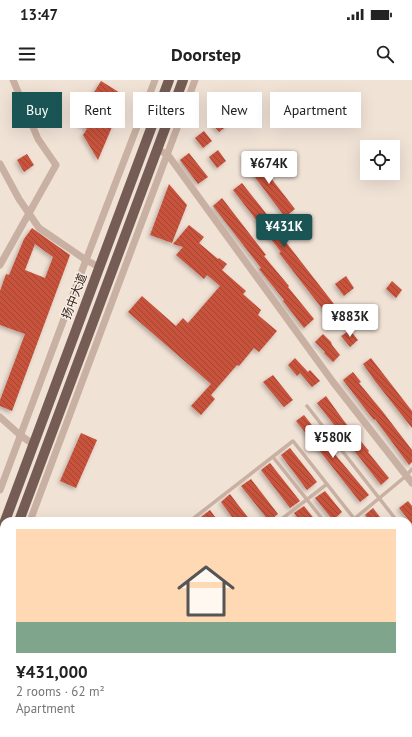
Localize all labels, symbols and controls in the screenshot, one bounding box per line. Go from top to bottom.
text: 13:47 [20,5,58,24]
icon: menu [16,43,38,65]
text: Doorstep [171,43,241,66]
icon: search [374,43,396,65]
chip: Buy [12,92,62,128]
chip: Rent [70,92,125,128]
chip: Filters [133,92,199,128]
chip: New [207,92,262,128]
chip: Apartment [270,92,361,128]
map controls [360,140,400,180]
button: locate [360,140,400,180]
pin: ¥674K [241,151,297,185]
text: ¥674K [250,155,288,172]
pin: ¥431K [256,214,312,248]
text: ¥431K [265,218,303,235]
street label: 扬中大道 [58,271,90,321]
pin: ¥883K [322,304,378,338]
text: ¥883K [331,308,369,325]
pin: ¥580K [305,425,361,459]
text: ¥580K [314,429,352,446]
icon: home [170,555,242,627]
text: ¥431,000 [16,661,88,683]
text: 2 rooms · 62 m² [16,683,105,700]
text: Apartment [16,700,75,717]

